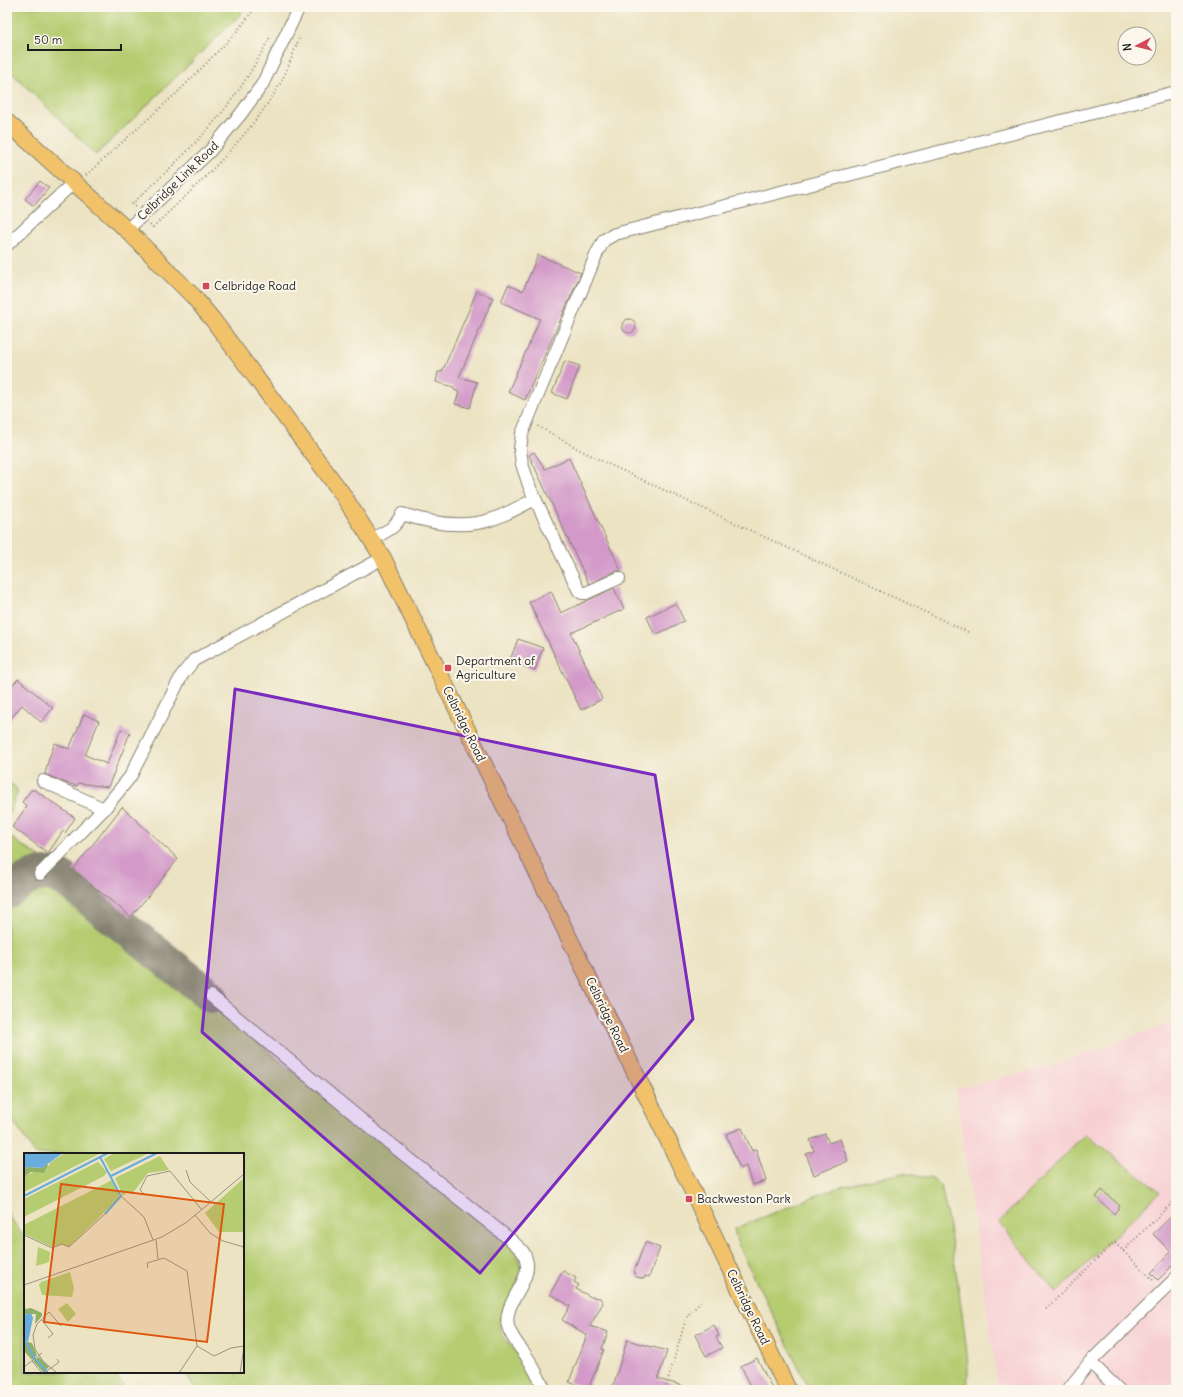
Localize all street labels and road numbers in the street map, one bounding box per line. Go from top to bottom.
street label: Celbridge Link Road [134,138,221,223]
street label: Celbridge Road [440,684,489,764]
street label: Celbridge Road [583,975,632,1055]
street label: Celbridge Road [724,1267,773,1347]

